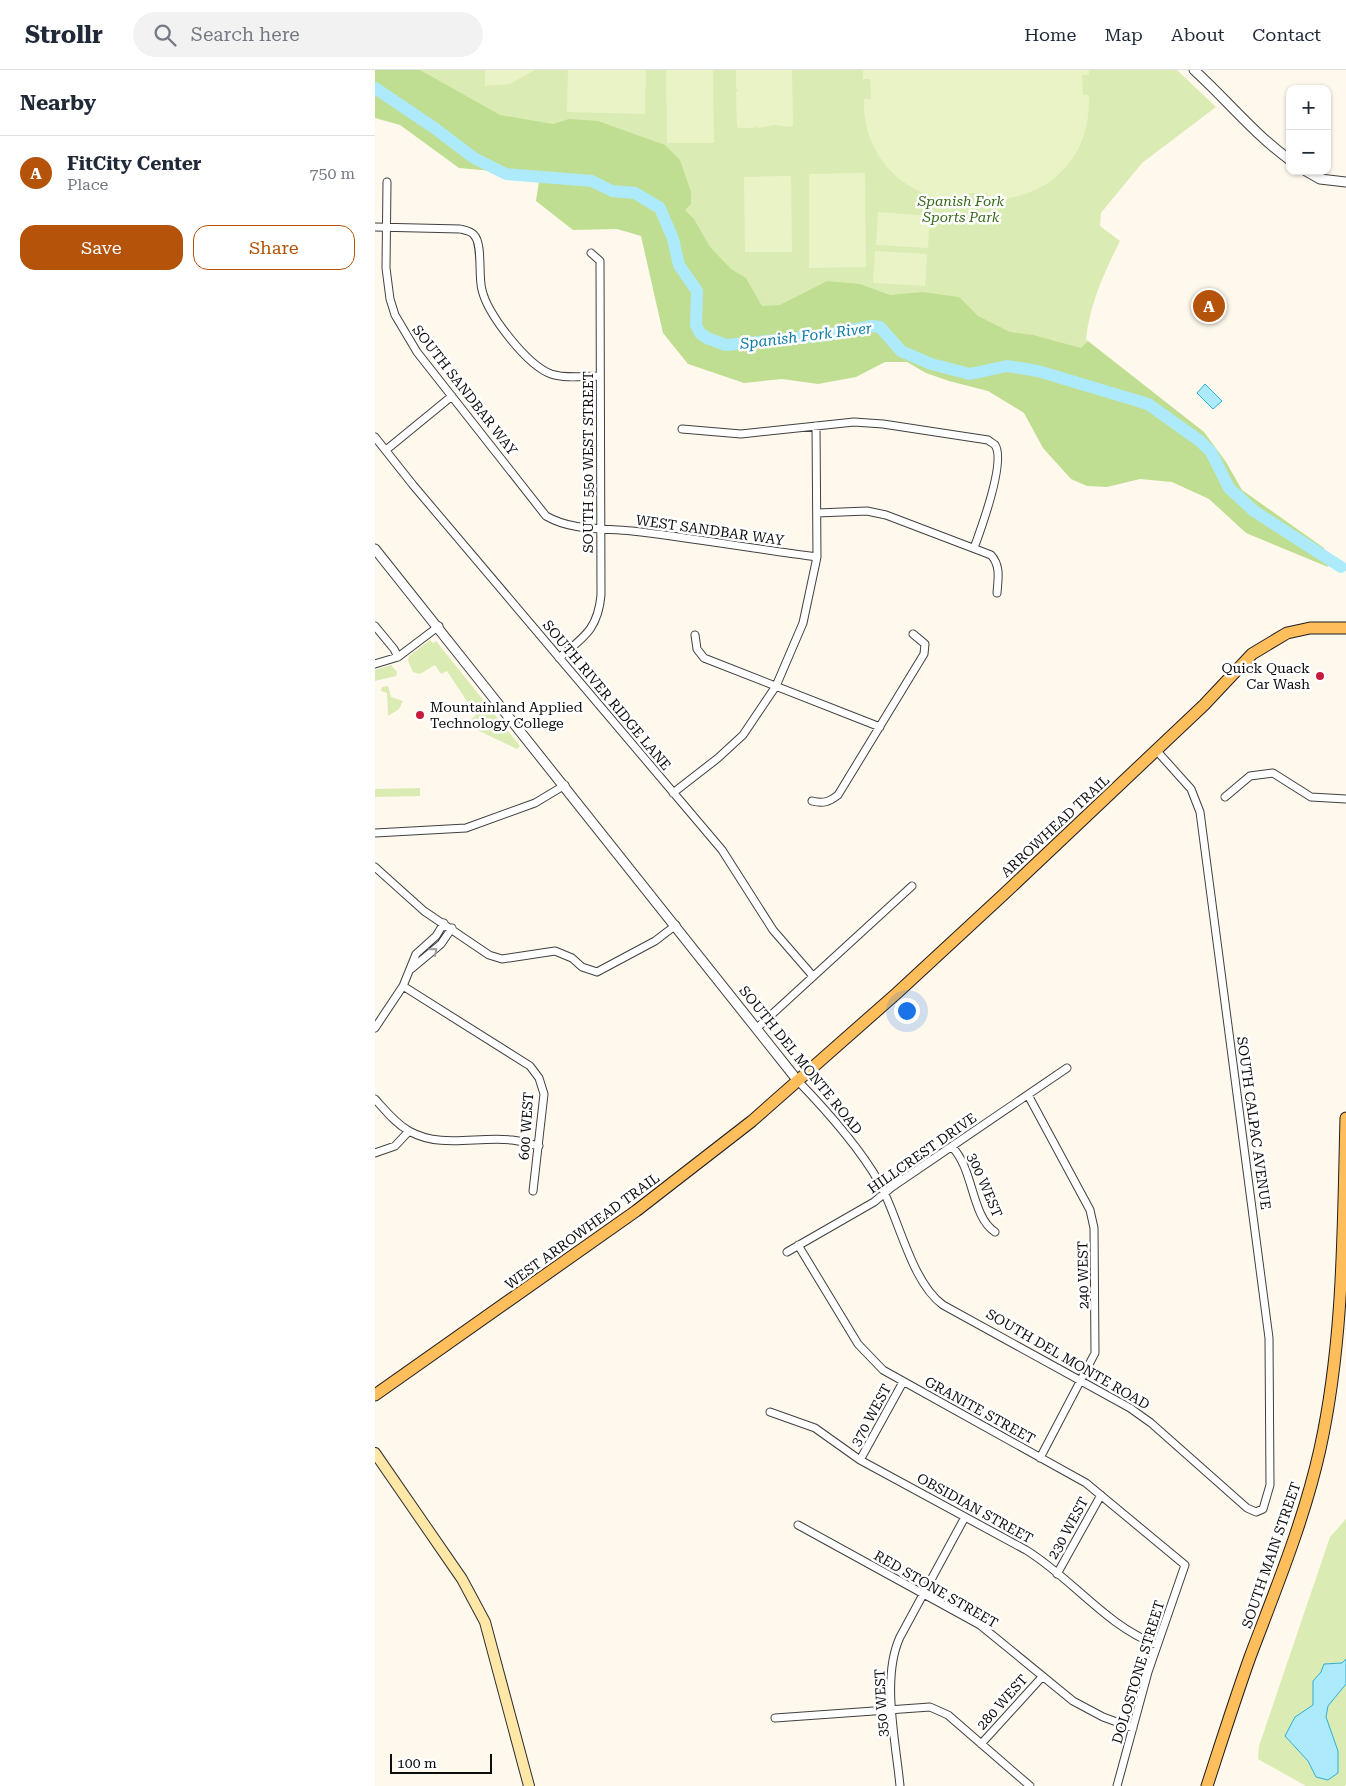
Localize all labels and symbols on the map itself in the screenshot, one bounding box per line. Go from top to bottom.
park label: Spanish Fork Sports Park [917,193,1005,225]
pin: A [1193,287,1225,325]
water label: Spanish Fork River [738,319,874,353]
street label: SOUTH SANDBAR WAY [409,322,521,459]
street label: SOUTH 550 WEST STREET [580,371,596,553]
street label: WEST SANDBAR WAY [635,512,786,548]
street label: SOUTH RIVER RIDGE LANE [540,617,674,773]
place label: Quick Quack Car Wash [1221,660,1310,692]
marker: Quick Quack Car Wash [1314,670,1326,682]
place label: Mountainland Applied Technology College [430,699,583,731]
marker: Mountainland Applied Technology College [414,709,426,721]
street label: ARROWHEAD TRAIL [998,771,1113,880]
one-way arrow [428,948,437,957]
street label: SOUTH DEL MONTE ROAD [736,983,866,1137]
your location [894,998,920,1024]
street label: SOUTH CALPAC AVENUE [1234,1035,1274,1211]
street label: 600 WEST [516,1091,536,1161]
street label: HILLCREST DRIVE [865,1109,979,1197]
street label: 300 WEST [964,1150,1006,1220]
street label: WEST ARROWHEAD TRAIL [502,1169,662,1292]
street label: 240 WEST [1074,1241,1092,1309]
street label: SOUTH DEL MONTE ROAD [983,1306,1153,1413]
street label: GRANITE STREET [922,1373,1038,1447]
street label: 370 WEST [847,1381,895,1449]
street label: OBSIDIAN STREET [914,1470,1036,1546]
street label: SOUTH MAIN STREET [1238,1480,1304,1630]
street label: 230 WEST [1044,1494,1092,1562]
street label: RED STONE STREET [871,1547,1001,1631]
street label: DOLOSTONE STREET [1109,1598,1167,1746]
street label: 350 WEST [871,1669,891,1737]
street label: 280 WEST [973,1671,1031,1733]
scale bar [390,1751,493,1774]

